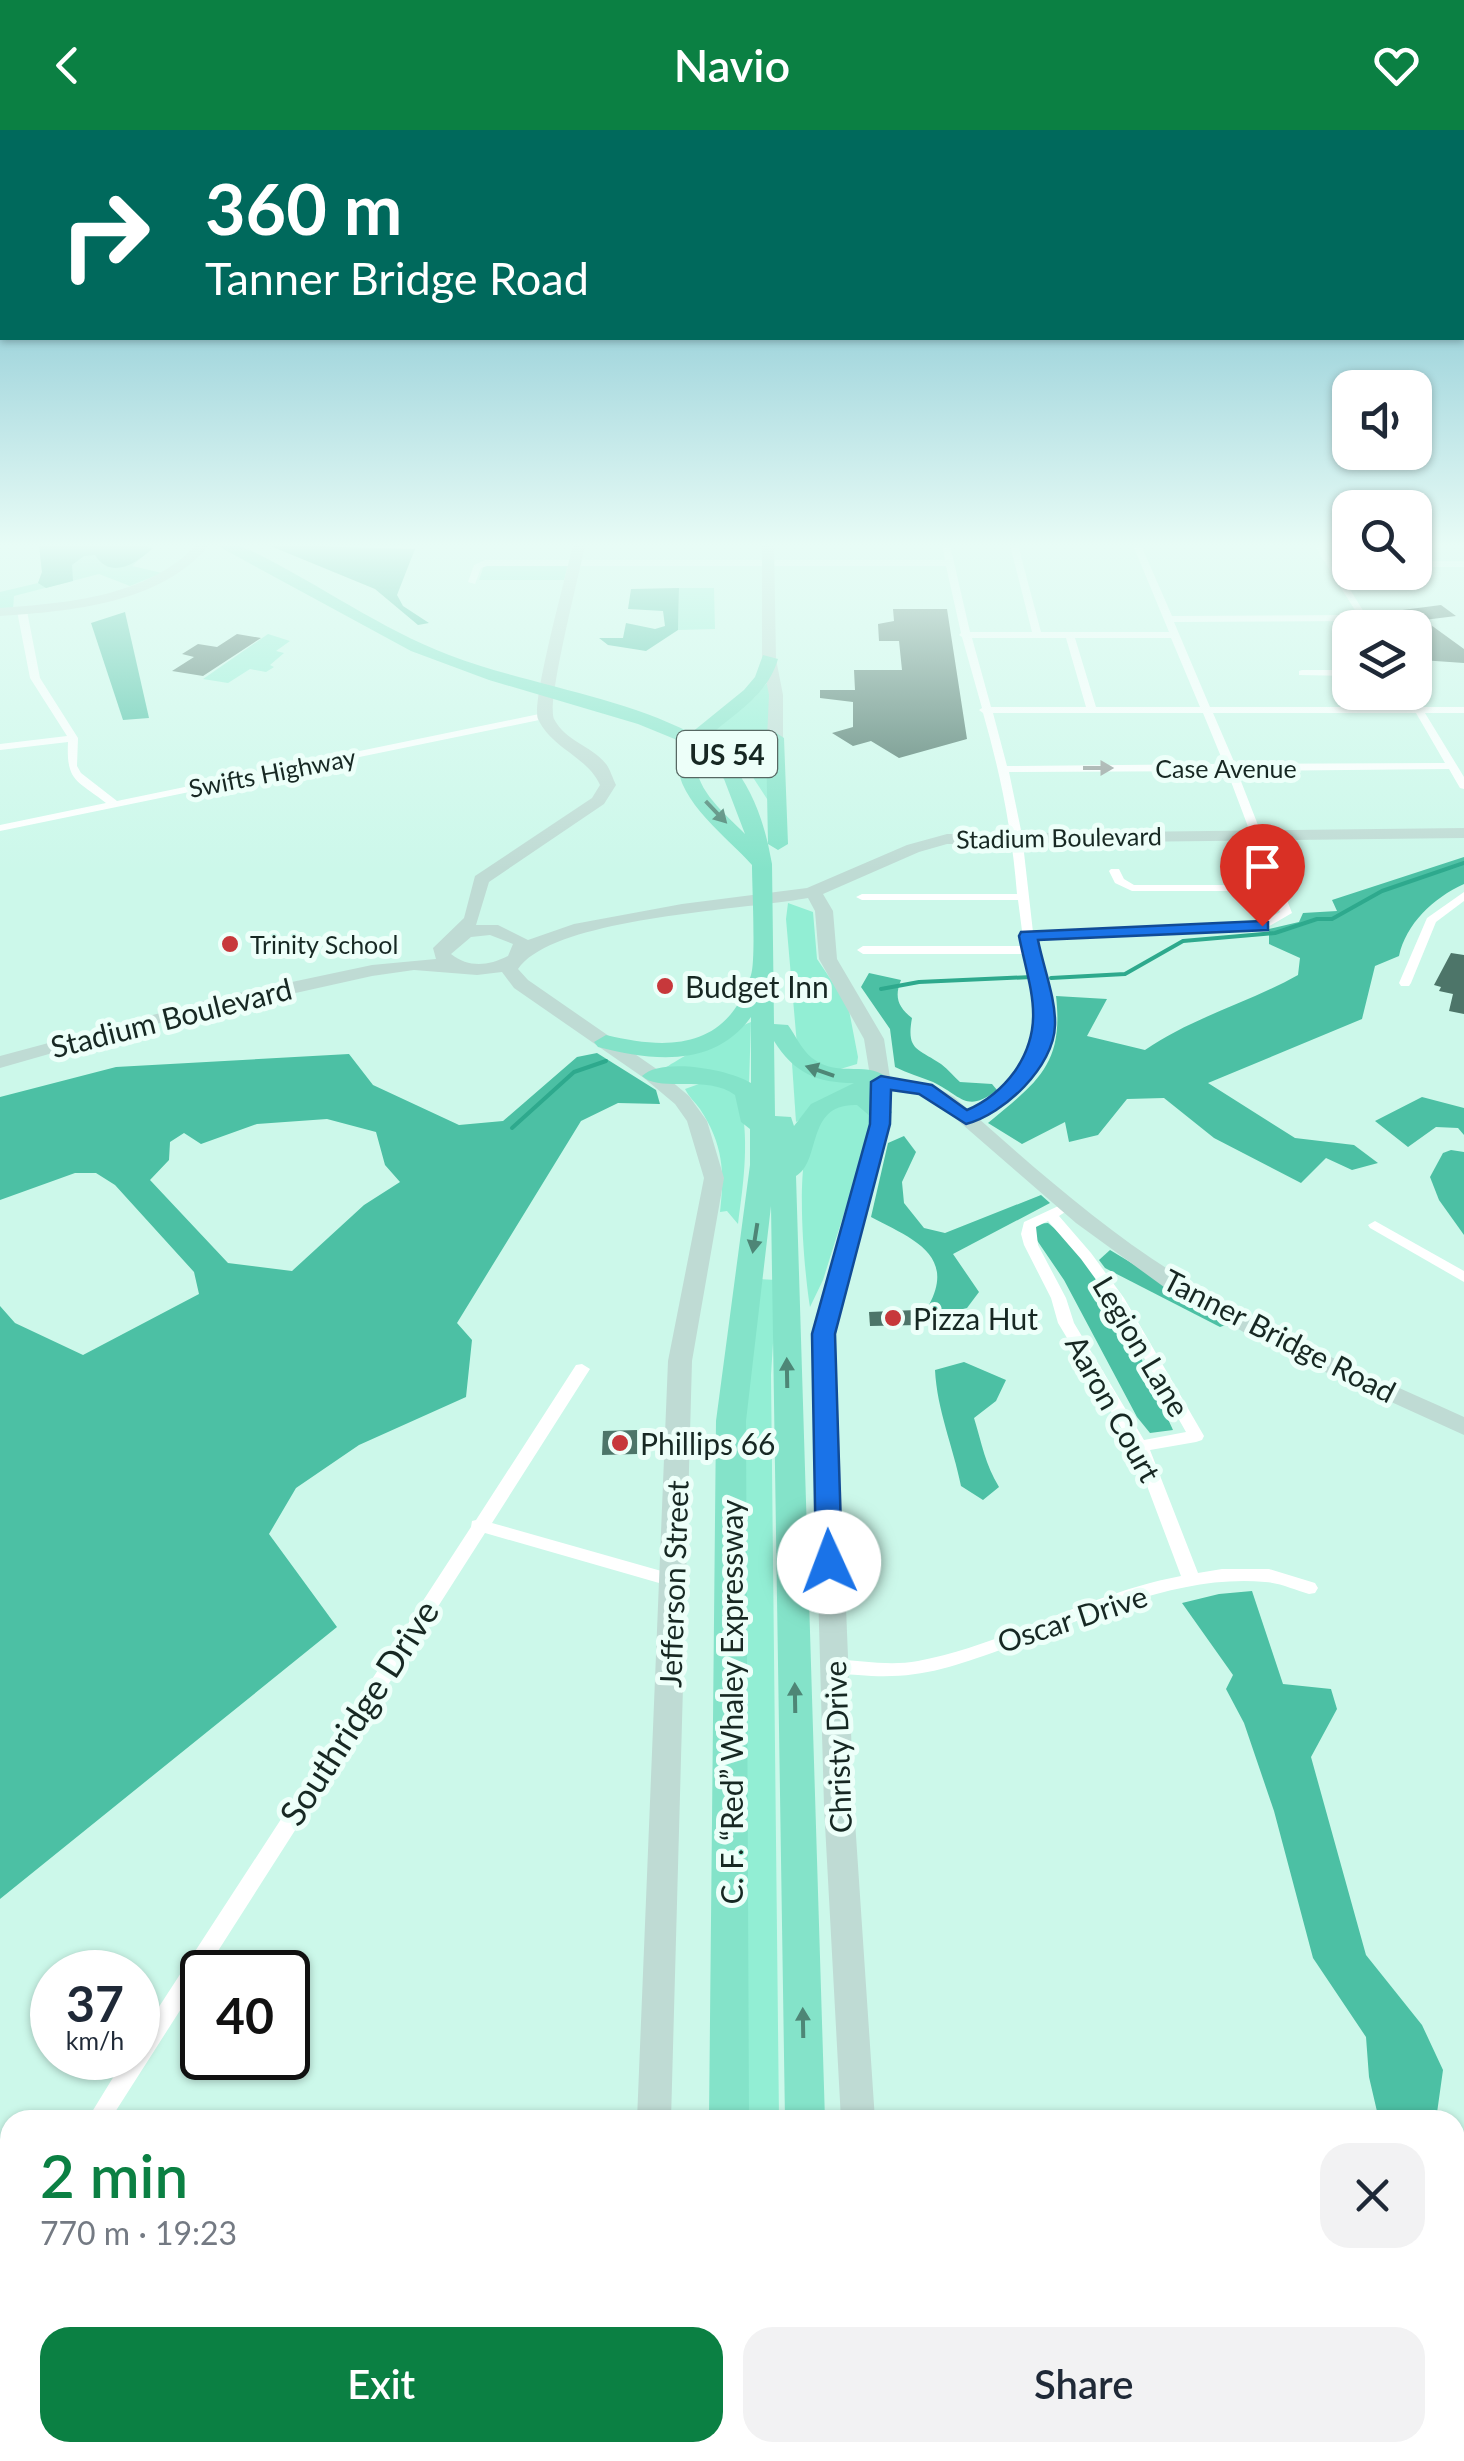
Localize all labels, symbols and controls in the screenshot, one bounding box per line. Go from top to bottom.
icon: back [40,38,95,93]
text: Navio [674,38,790,92]
icon: heart [1369,38,1424,93]
text: 360 m [205,166,402,250]
icon: right [40,170,170,300]
text: Tanner Bridge Road [205,251,589,305]
map controls [1332,370,1432,710]
button: sound [1332,370,1432,470]
button: search [1332,490,1432,590]
button: layers [1332,610,1432,710]
road number: US 54 [677,731,777,777]
street label: Swifts Highway [186,741,358,803]
street label: Case Avenue [1155,753,1297,783]
one-way arrow [1083,760,1115,776]
one-way arrow [704,800,728,824]
street label: Stadium Boulevard [956,820,1162,854]
pin [1220,824,1305,927]
icon: arrive [1235,839,1290,894]
place label: Trinity School [250,929,398,959]
marker: Trinity School [219,933,241,955]
place label: Budget Inn [685,968,829,1004]
street label: Stadium Boulevard [47,970,295,1064]
marker: Budget Inn [654,975,676,997]
one-way arrow [805,1062,835,1077]
one-way arrow [747,1223,762,1255]
street label: Tanner Bridge Road [1158,1261,1402,1409]
street label: Legion Lane [1086,1269,1198,1423]
place label: Pizza Hut [913,1300,1038,1336]
marker: Pizza Hut [882,1307,904,1329]
street label: Aaron Court [1059,1328,1169,1488]
one-way arrow [779,1356,795,1388]
place label: Phillips 66 [640,1425,776,1461]
marker: Phillips 66 [609,1432,631,1454]
street label: Jefferson Street [651,1480,695,1688]
street label: C. F. “Red” Whaley Expressway [713,1499,749,1905]
position arrow [777,1510,881,1614]
street label: Oscar Drive [992,1577,1152,1659]
street label: Southridge Drive [270,1592,446,1832]
street label: Christy Drive [816,1660,858,1834]
one-way arrow [787,1681,803,1713]
speed limit sign: 40 [180,1950,310,2080]
text: 37 [66,1973,124,2033]
one-way arrow [795,2006,811,2038]
text: km/h [66,2025,124,2055]
text: 2 min [40,2139,188,2211]
button: close [1320,2143,1425,2248]
text: 770 m · 19:23 [40,2213,237,2252]
button: Exit [40,2327,723,2442]
button: Share [743,2327,1425,2442]

